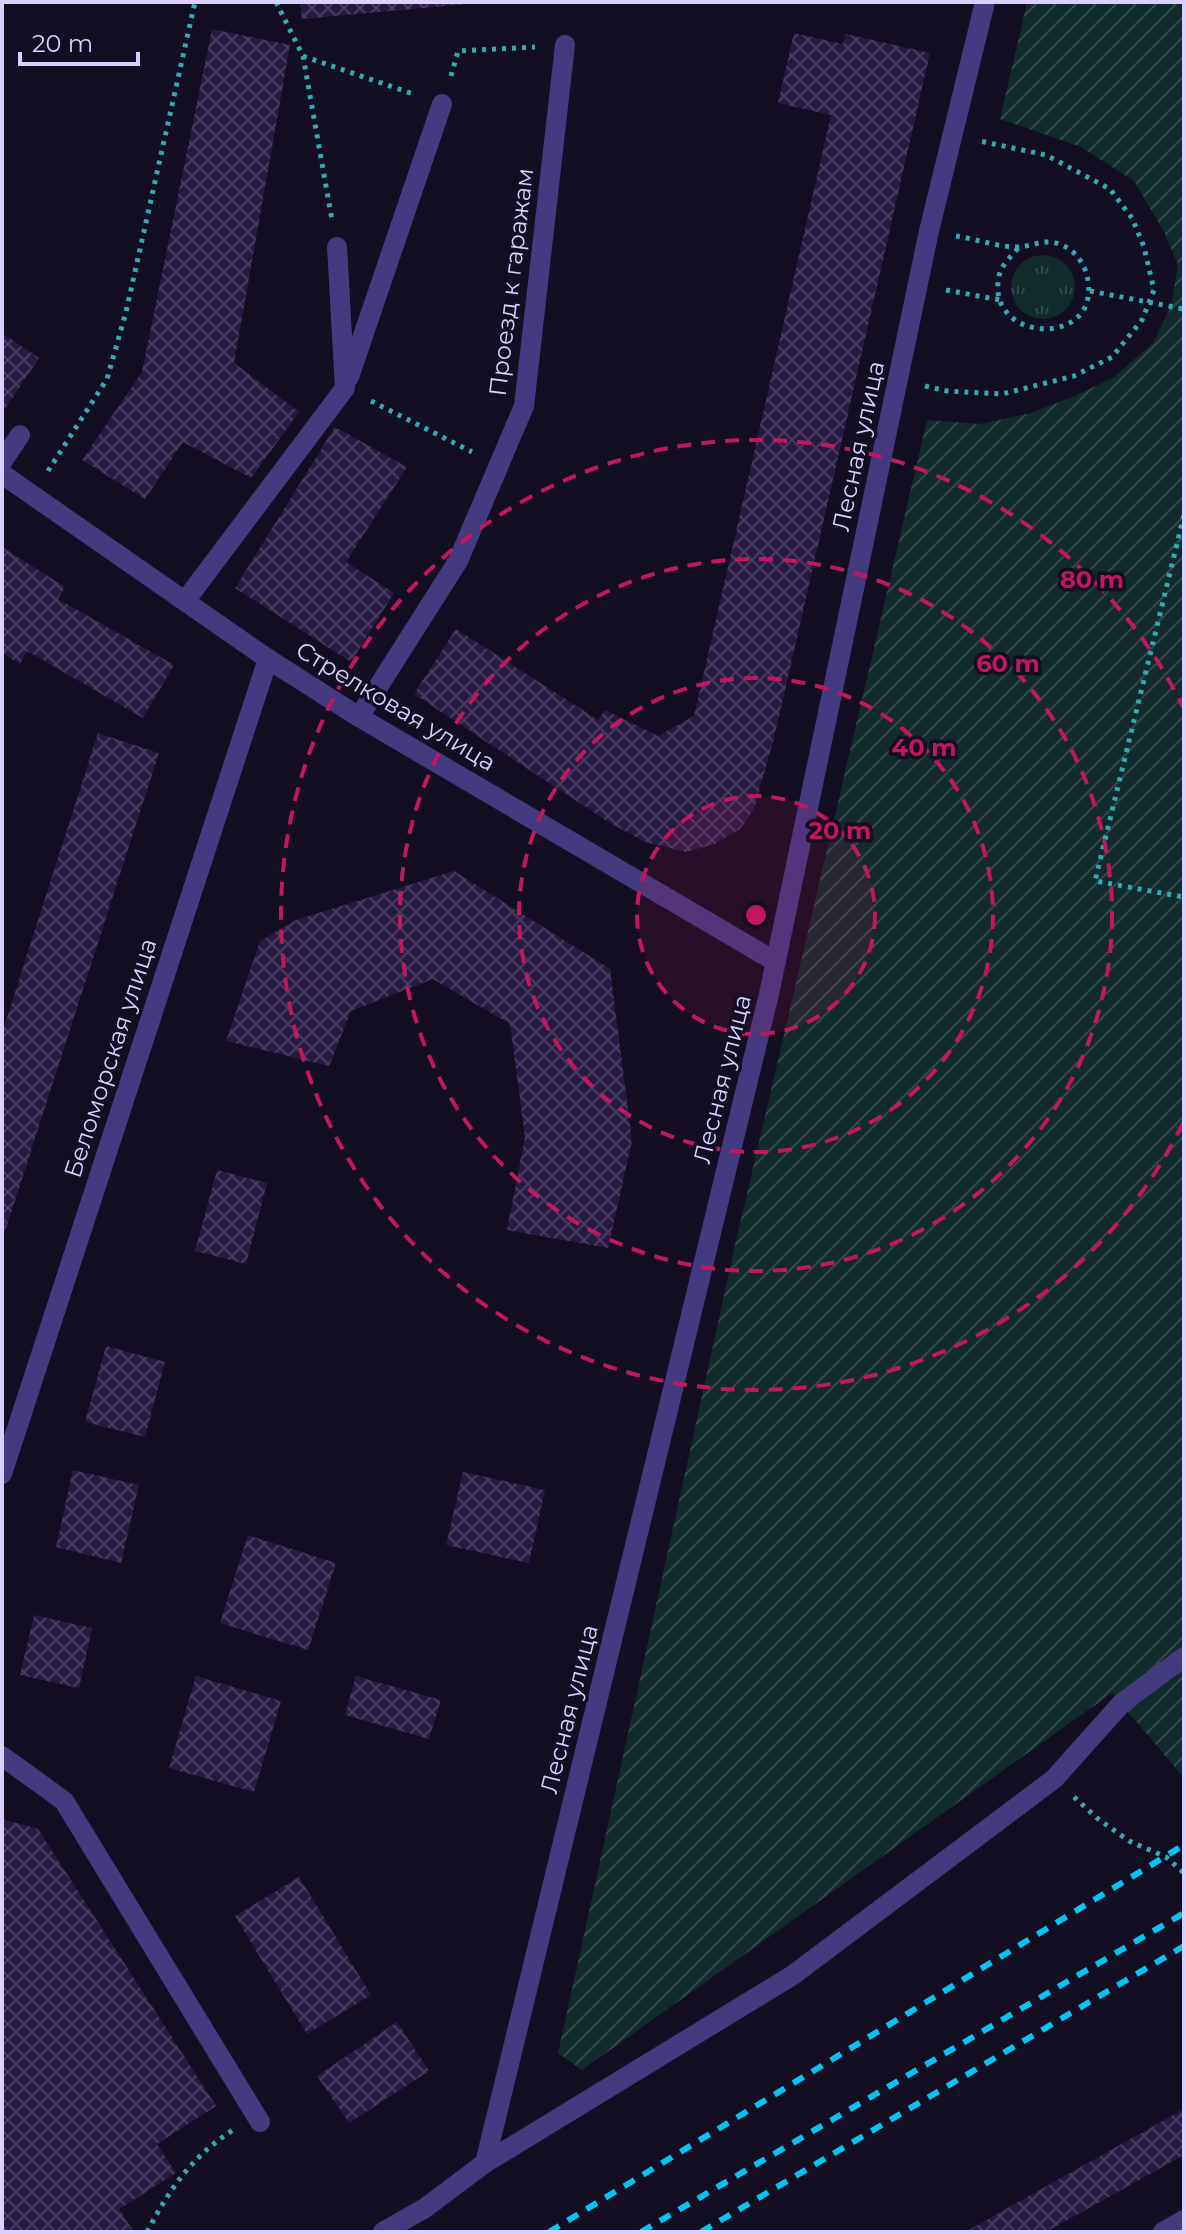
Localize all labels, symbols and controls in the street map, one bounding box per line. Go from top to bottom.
scale bar [20,16,138,66]
text: 20 m [32,29,93,58]
street label: Проезд к гаражам [483,166,539,398]
street label: Лесная улица [826,358,890,534]
text: 80 m [1060,565,1124,594]
street label: Стрелковая улица [291,635,501,777]
text: 60 m [976,649,1040,678]
text: 40 m [892,733,956,762]
text: 20 m [809,816,871,845]
centre of rings [742,901,770,929]
street label: Беломорская улица [58,935,162,1181]
street label: Лесная улица [687,991,757,1167]
street label: Лесная улица [534,1621,604,1797]

